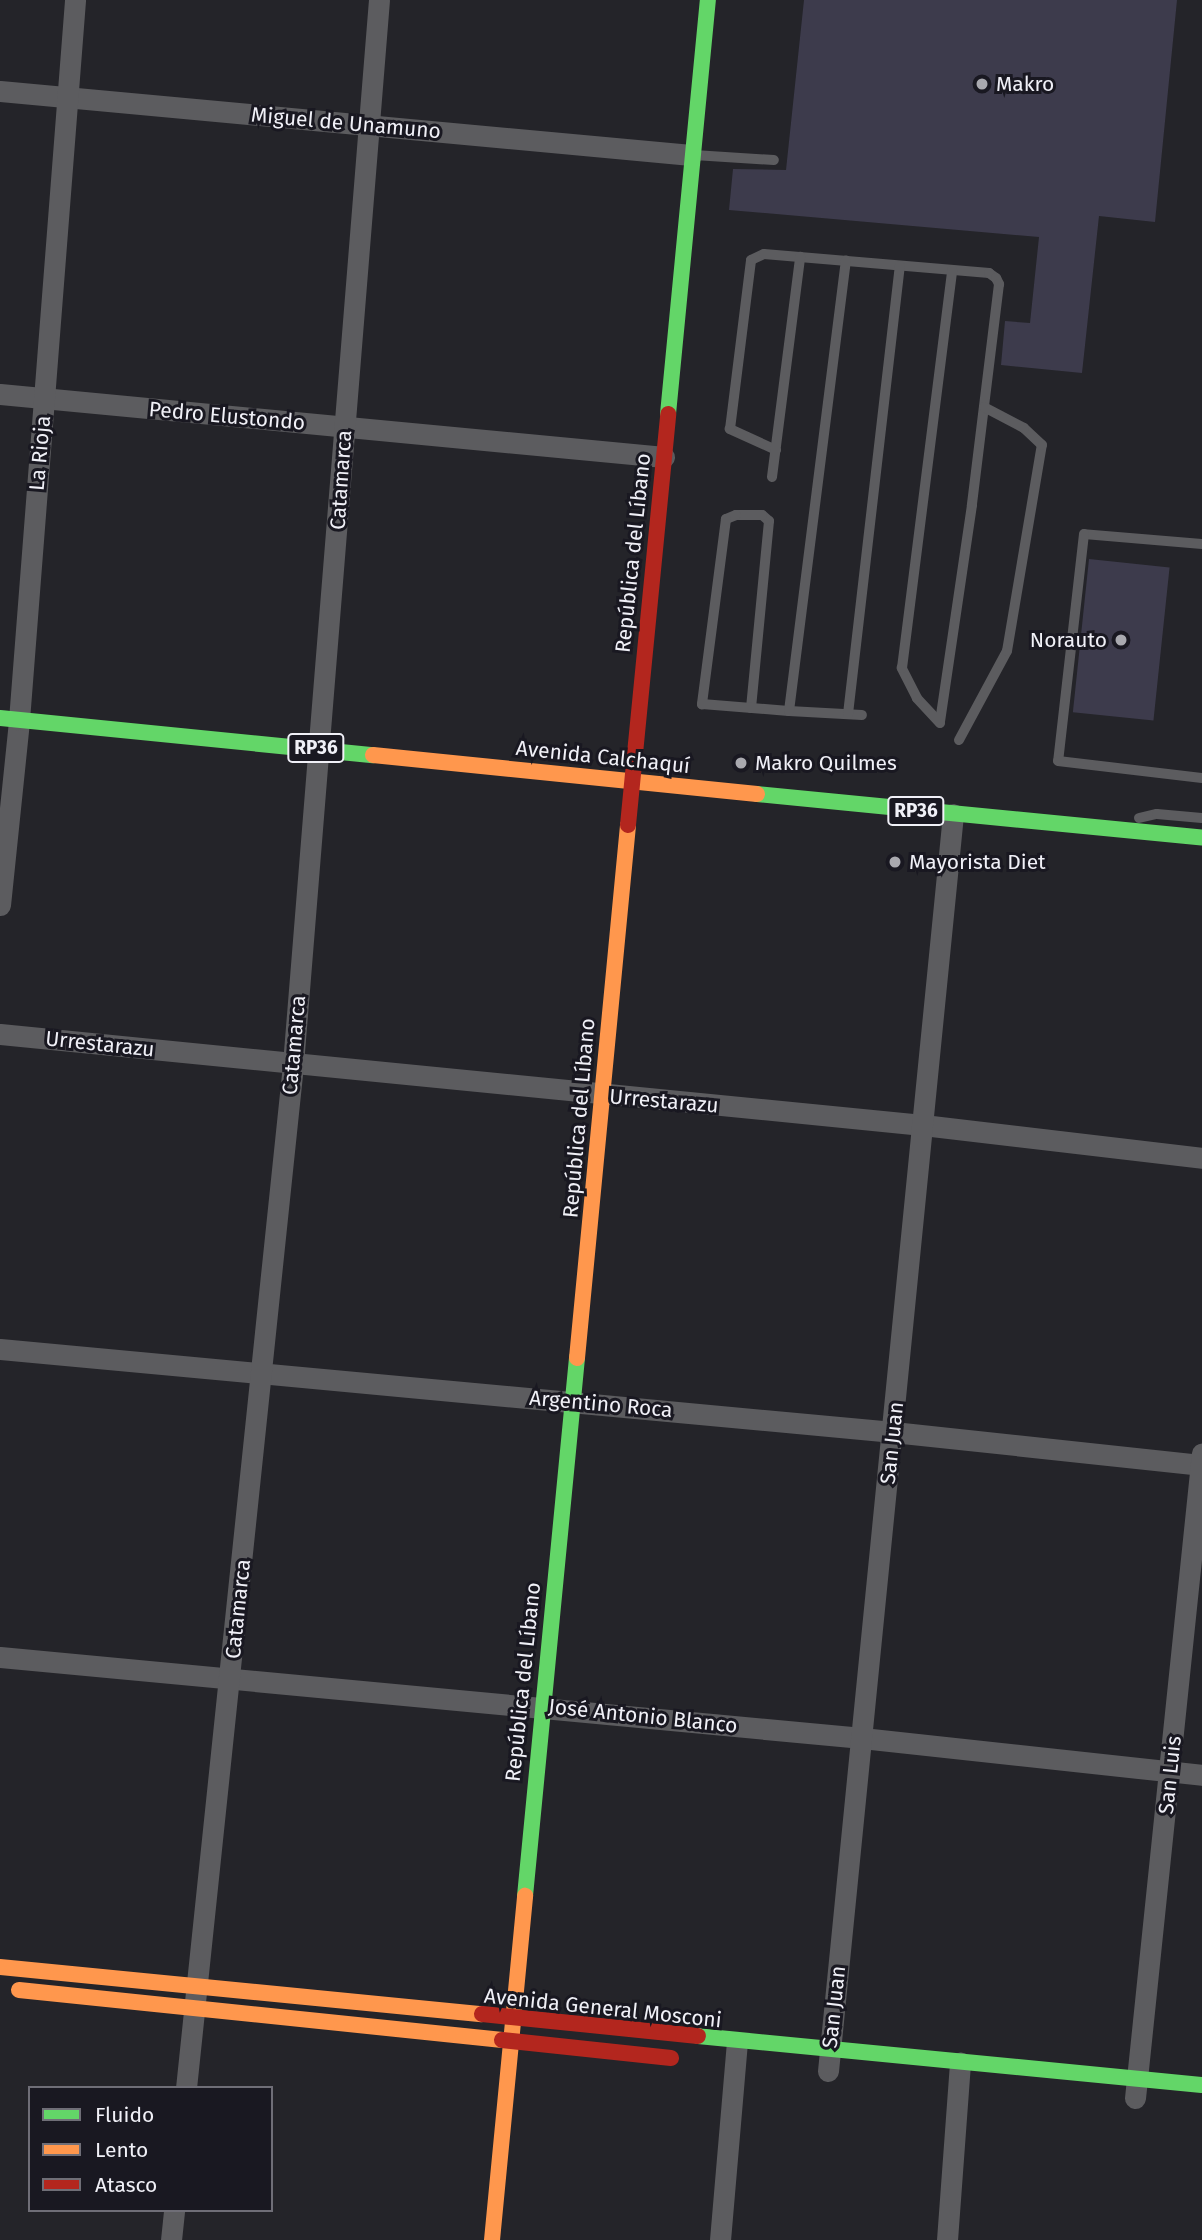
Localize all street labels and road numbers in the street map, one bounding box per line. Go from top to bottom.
street label: Miguel de Unamuno [250,102,442,144]
street label: Pedro Elustondo [148,397,306,435]
street label: La Rioja [24,414,56,492]
street label: Catamarca [325,429,357,531]
street label: República del Líbano [610,452,656,654]
road number: RP36 [286,733,346,764]
street label: Avenida Calchaquí [515,735,691,779]
road number: RP36 [886,796,946,826]
street label: Catamarca [277,994,311,1096]
street label: República del Líbano [558,1017,600,1219]
street label: Urrestarazu [44,1026,156,1062]
street label: Urrestarazu [608,1084,720,1118]
street label: Argentino Roca [528,1385,674,1423]
street label: San Juan [875,1400,909,1486]
street label: Catamarca [220,1558,256,1660]
street label: República del Líbano [500,1581,546,1783]
street label: José Antonio Blanco [547,1694,739,1738]
street label: San Luis [1153,1734,1187,1816]
street label: San Juan [817,1964,851,2050]
street label: Avenida General Mosconi [483,1983,723,2033]

